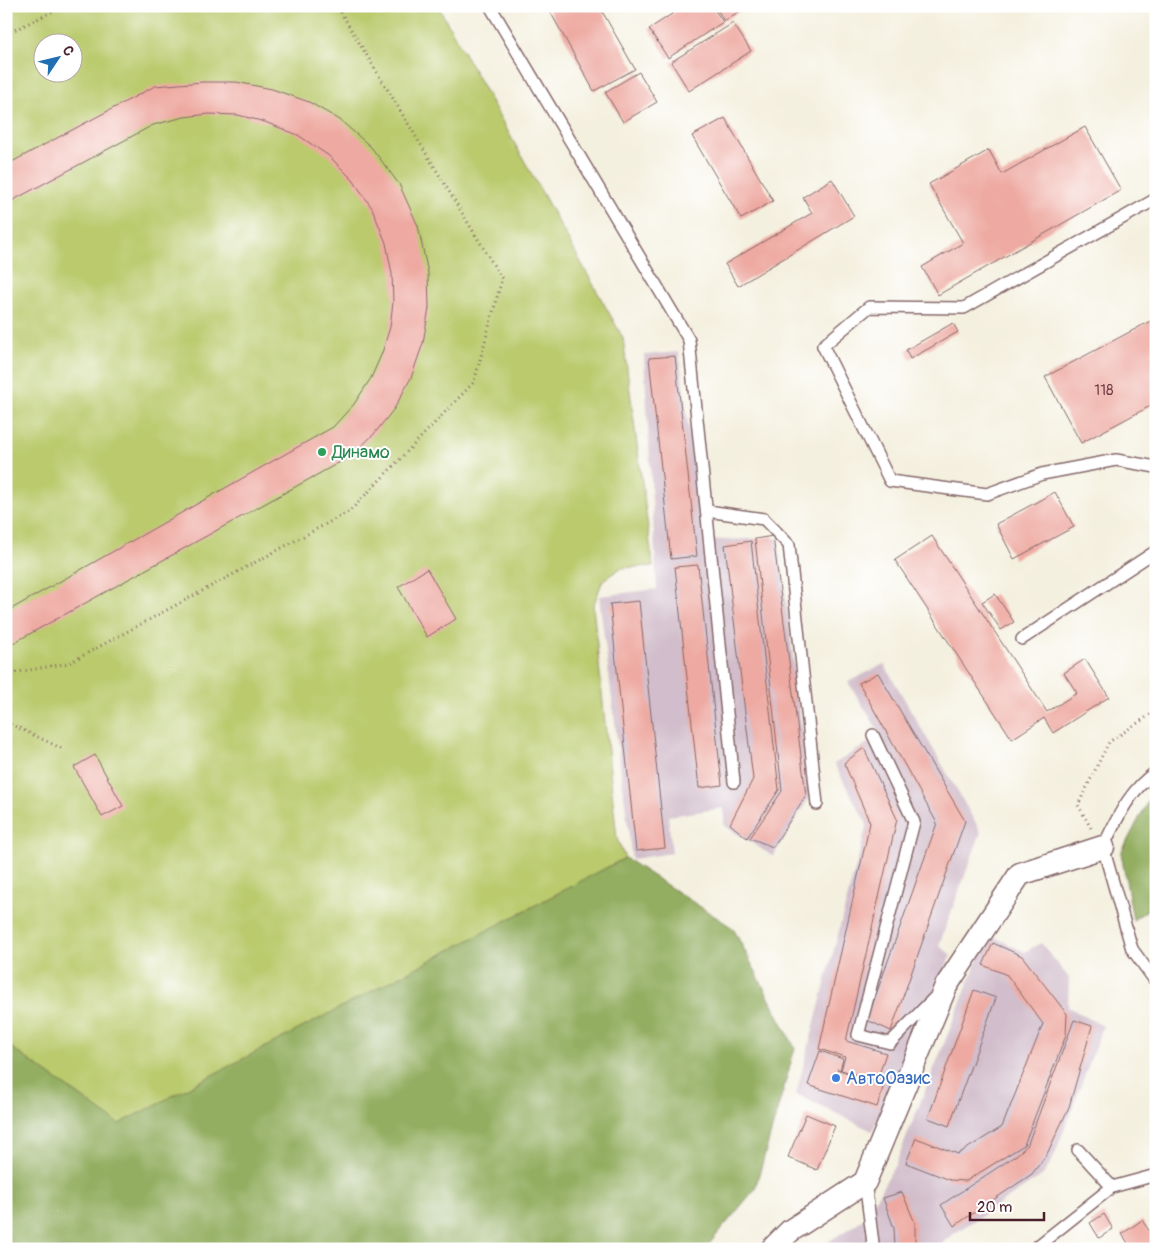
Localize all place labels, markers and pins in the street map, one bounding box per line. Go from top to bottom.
place label: Динамо [331,441,390,464]
marker: Динамо [316,446,328,458]
place label: АвтоОазис [846,1067,931,1090]
marker: АвтоОазис [830,1072,842,1084]

